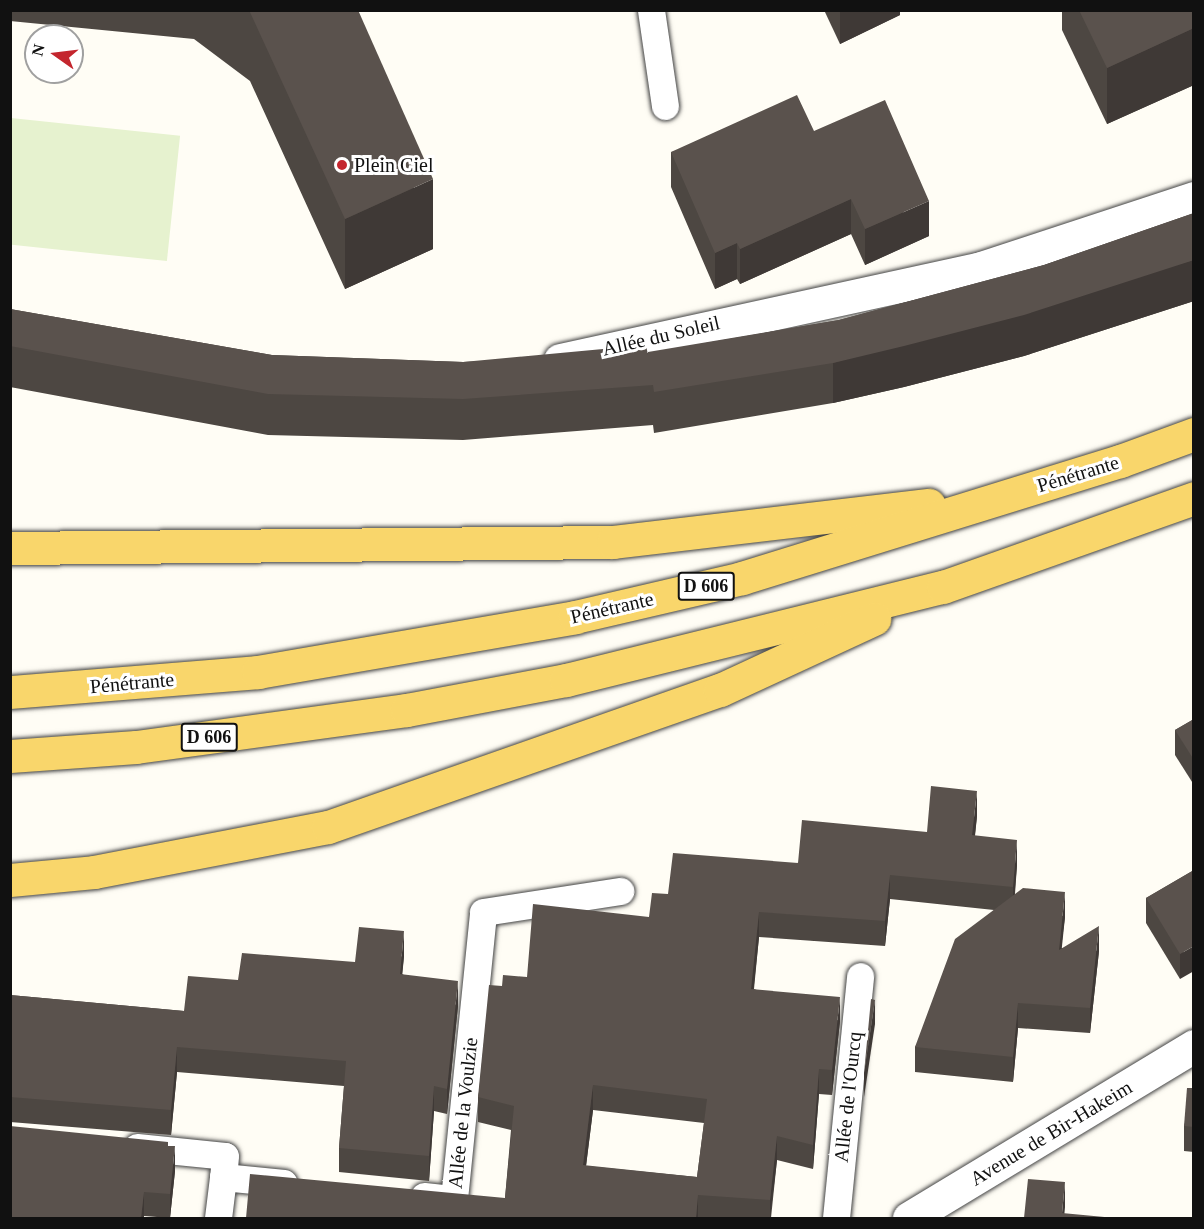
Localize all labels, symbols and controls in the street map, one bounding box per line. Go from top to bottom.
north arrow [24,24,84,84]
text: N [28,42,48,58]
place label: Plein Ciel [354,153,433,177]
marker: Plein Ciel [335,158,349,172]
street label: Allée du Soleil [600,311,722,361]
street label: Pénétrante [1034,450,1122,498]
road number: D 606 [678,571,734,601]
street label: Pénétrante [568,587,656,629]
street label: Pénétrante [89,667,175,699]
road number: D 606 [180,722,238,752]
street label: Allée de l'Ourcq [829,1030,867,1164]
street label: Allée de la Voulzie [443,1036,483,1190]
street label: Avenue de Bir-Hakeim [966,1075,1136,1191]

